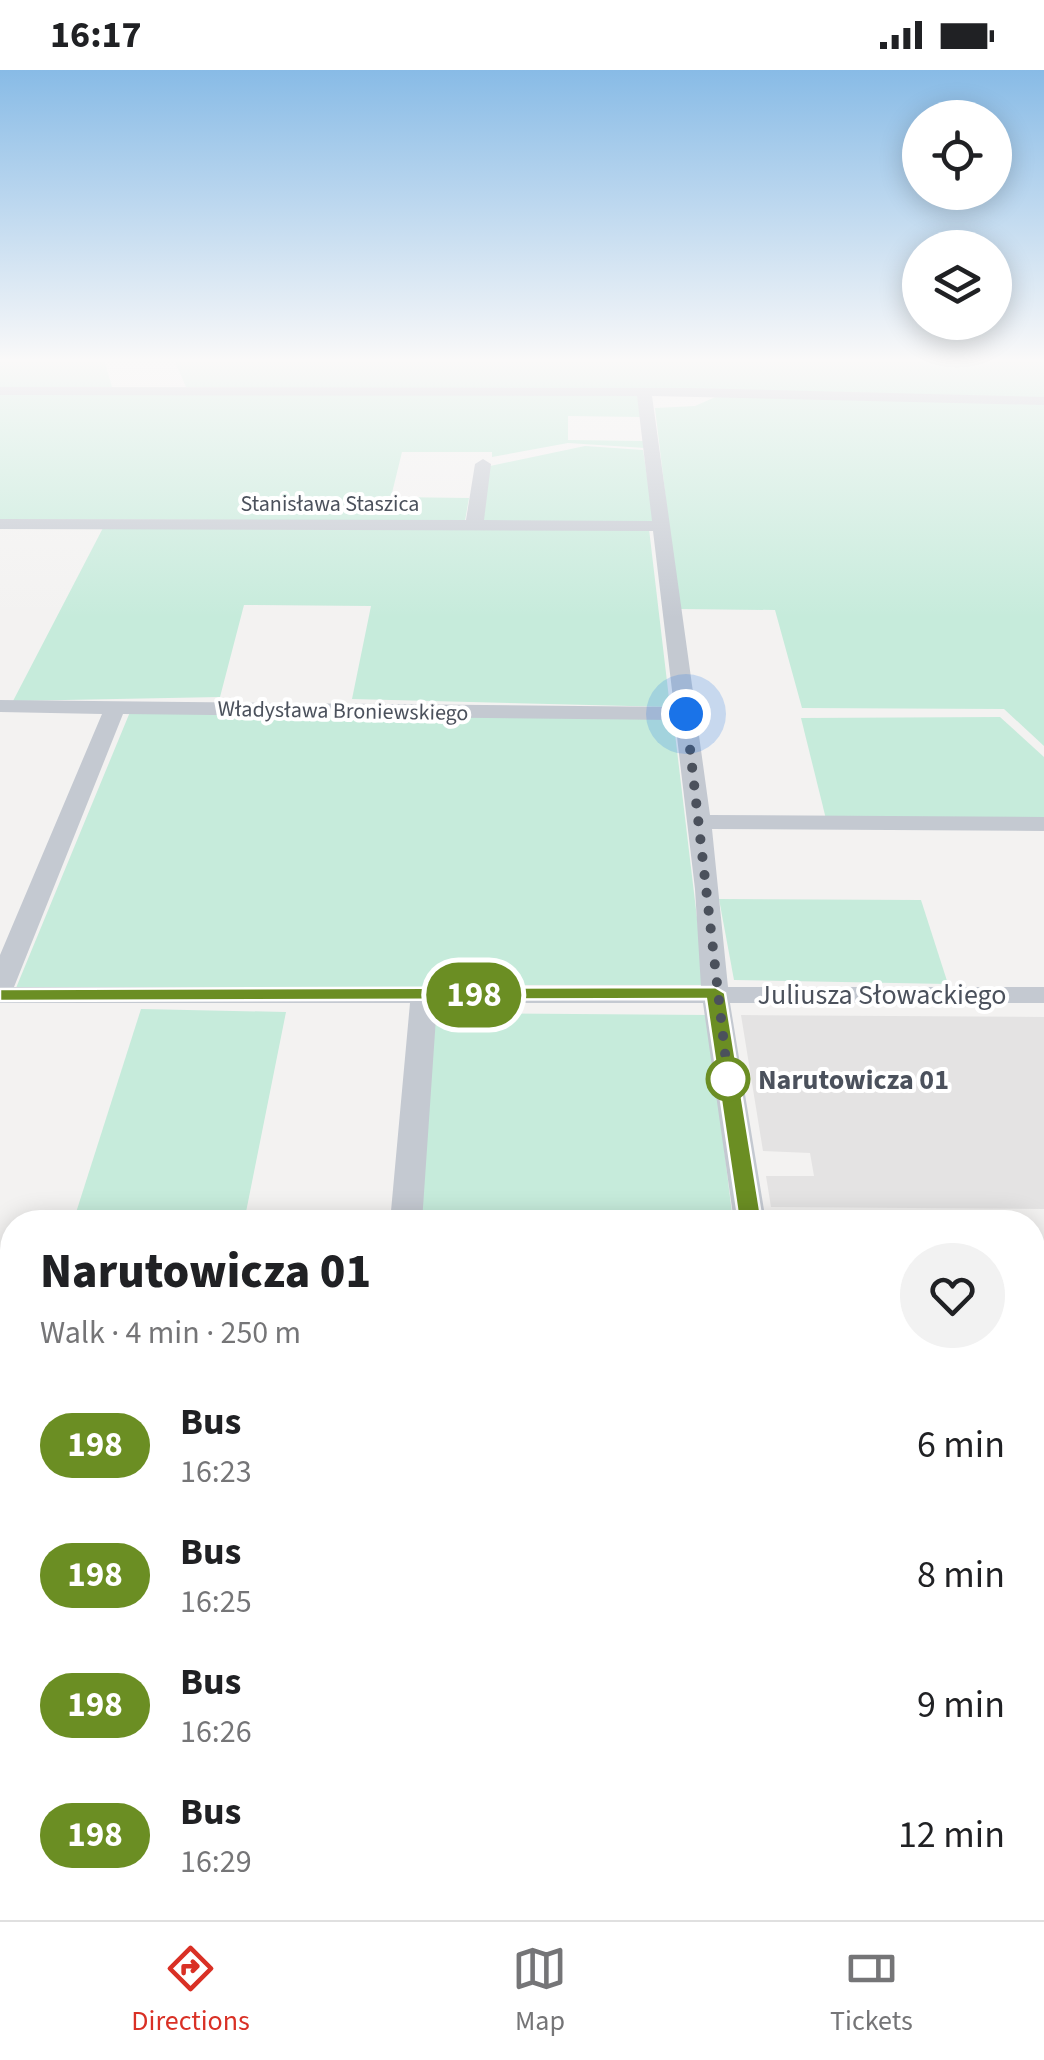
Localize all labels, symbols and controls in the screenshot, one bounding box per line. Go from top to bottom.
text: 16:17 [50,8,142,62]
map controls [902,100,1012,340]
button: locate [902,100,1012,210]
button: layers [902,230,1012,340]
street label: Stanisława Staszica [241,488,419,520]
your location [661,689,711,739]
street label: Władysława Broniewskiego [217,693,469,729]
line badge: 198 [416,962,532,1028]
text: 198 [446,970,502,1020]
street label: Juliusza Słowackiego [758,975,1006,1015]
marker: Narutowicza 01 [707,1058,749,1100]
place label: Narutowicza 01 [758,1060,949,1100]
text: Narutowicza 01 [40,1238,371,1306]
button: heart [900,1243,1005,1348]
text: Walk · 4 min · 250 m [40,1310,301,1356]
text: Bus [180,1395,241,1449]
text: 6 min [917,1418,1005,1472]
text: 198 [67,1420,123,1470]
text: 16:23 [180,1449,252,1495]
text: Bus [180,1525,241,1579]
text: 8 min [917,1548,1005,1602]
text: 198 [67,1550,123,1600]
text: 16:25 [180,1579,252,1625]
text: Bus [180,1655,241,1709]
text: 9 min [917,1678,1005,1732]
text: 198 [67,1680,123,1730]
text: 16:26 [180,1709,252,1755]
text: Bus [180,1785,241,1839]
text: 12 min [898,1808,1005,1862]
text: 198 [67,1810,123,1860]
text: 16:29 [180,1839,252,1885]
tab: Directions [131,1941,250,2041]
tab: Map [512,1941,567,2041]
tab: Tickets [830,1941,913,2041]

